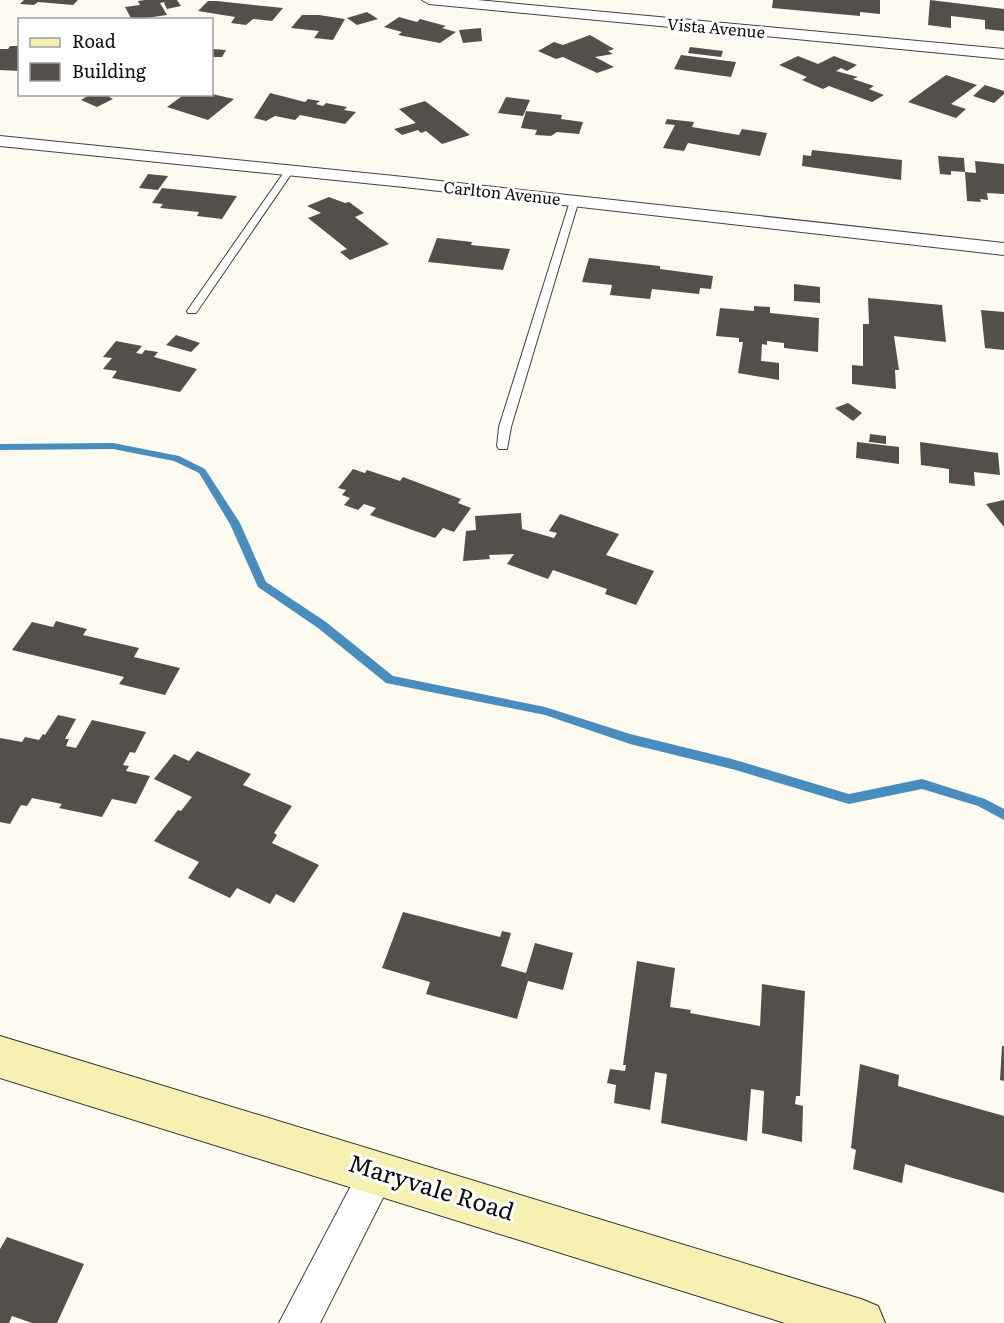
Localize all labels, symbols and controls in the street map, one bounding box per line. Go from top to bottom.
street label: Vista Avenue [666,11,766,43]
legend [18,18,213,96]
text: Road [72,27,116,54]
text: Building [72,57,147,84]
street label: Carlton Avenue [442,174,562,210]
street label: Maryvale Road [345,1144,519,1228]

